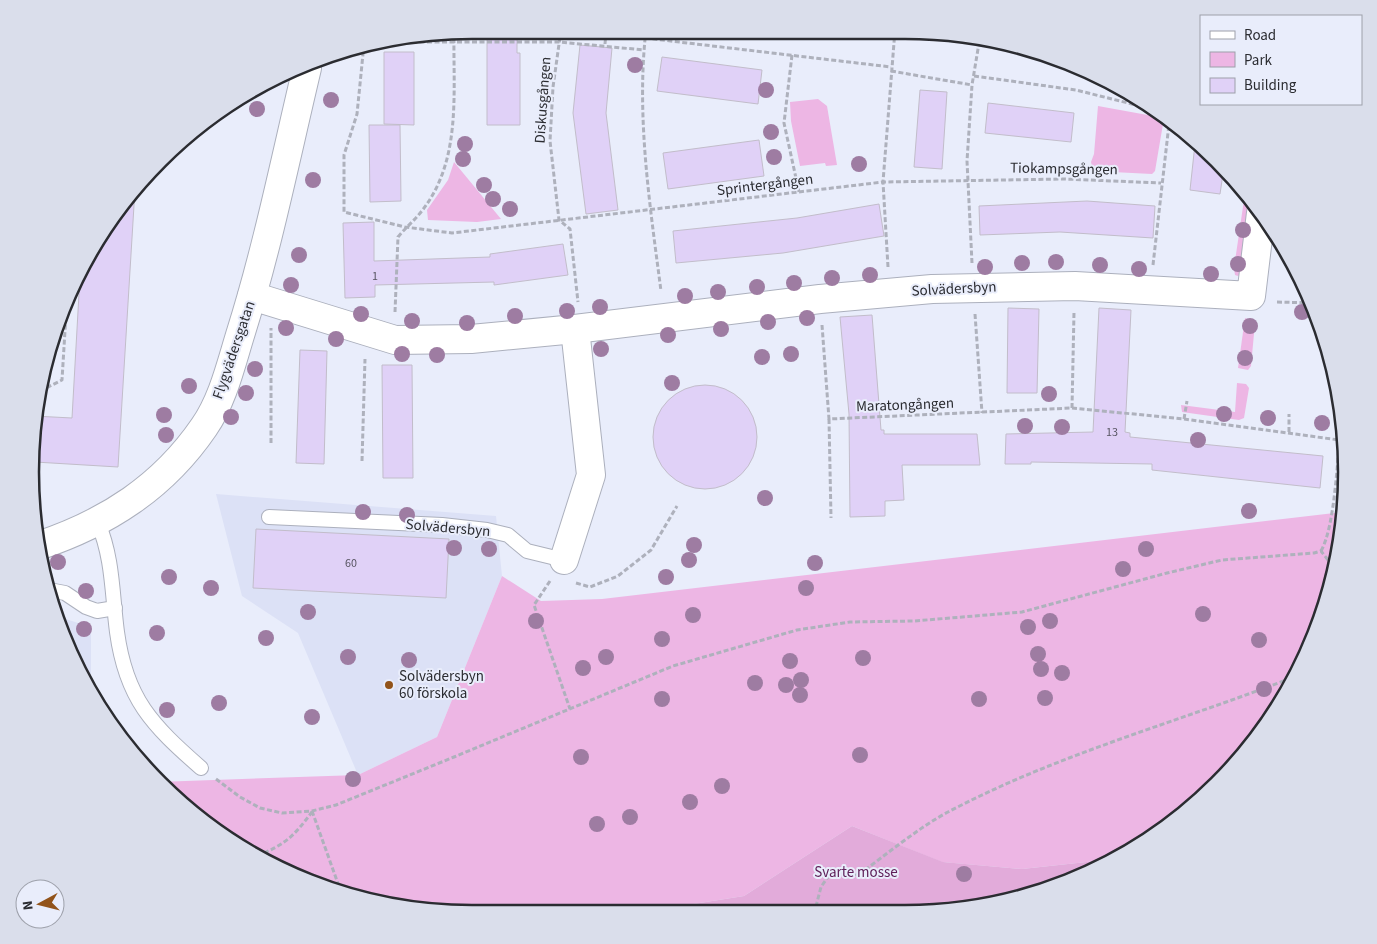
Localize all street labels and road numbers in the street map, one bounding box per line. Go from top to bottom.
street label: Diskusgången [529,56,557,144]
street label: Tiokampsgången [1010,158,1118,180]
street label: Sprintergången [716,169,814,201]
street label: Solvädersbyn [911,276,997,302]
street label: Flygvädersgatan [207,298,261,402]
street label: Maratongången [856,393,954,417]
street label: Solvädersbyn [405,514,491,542]

